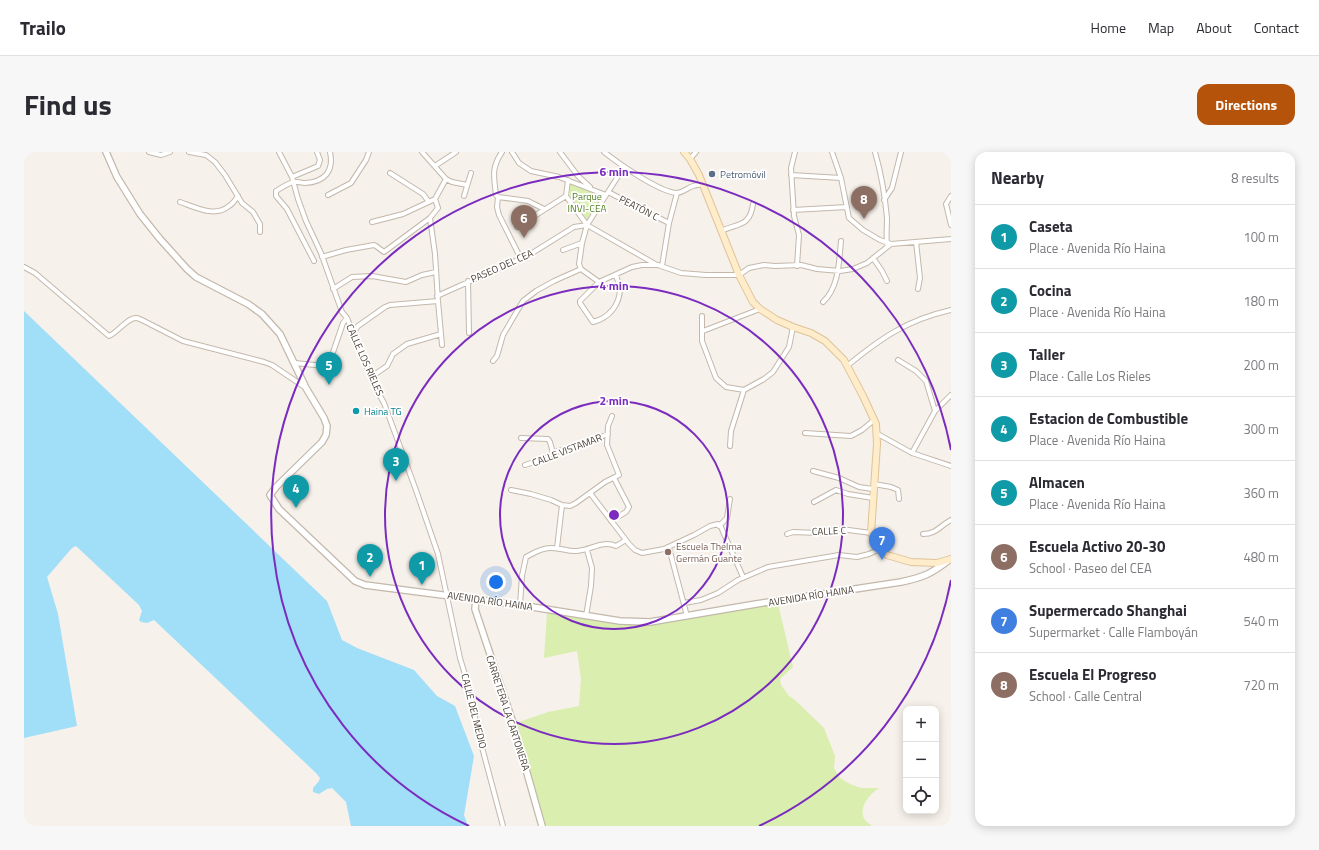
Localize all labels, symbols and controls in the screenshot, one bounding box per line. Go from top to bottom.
text: Trailo [20,13,66,42]
text: Home [1091,17,1126,38]
text: Map [1148,17,1174,38]
text: About [1196,17,1232,38]
text: Contact [1254,17,1299,38]
text: Find us [24,83,112,126]
button: Directions [1197,84,1295,125]
text: 6 min [599,162,629,181]
text: Nearby [991,165,1044,191]
place label: Petromóvil [720,167,766,182]
text: 8 results [1231,168,1279,188]
marker: Petromóvil [707,169,717,179]
pin: 8 [851,186,877,219]
park label: Parque INVI-CEA [568,189,606,216]
street label: PEATÓN C [616,192,662,225]
pin: 6 [511,205,537,238]
text: Caseta [1029,215,1073,238]
text: 1 [1000,227,1008,247]
text: 100 m [1243,227,1279,247]
text: Place · Avenida Río Haina [1029,238,1165,258]
street label: PASEO DEL CEA [468,245,536,286]
text: 4 min [599,276,629,295]
text: Cocina [1029,279,1072,302]
text: 2 [1000,291,1008,311]
text: 180 m [1243,291,1279,311]
text: Place · Avenida Río Haina [1029,302,1165,322]
street label: CALLE LOS RIELES [342,322,388,398]
text: Taller [1029,343,1065,366]
pin: 5 [316,352,342,385]
text: 3 [1000,355,1008,375]
text: 200 m [1243,355,1279,375]
text: Place · Calle Los Rieles [1029,366,1151,386]
text: 2 min [599,391,629,410]
place label: Haina TG [364,404,402,419]
marker: Haina TG [351,406,361,416]
text: Estacion de Combustible [1029,407,1188,430]
text: 4 [1000,419,1008,439]
text: 300 m [1243,419,1279,439]
street label: CALLE VISTAMAR [530,430,604,470]
text: Place · Avenida Río Haina [1029,430,1165,450]
pin: 3 [383,448,409,481]
text: Almacen [1029,471,1085,494]
pin: 4 [283,475,309,508]
text: 5 [1000,483,1008,503]
text: 360 m [1243,483,1279,503]
text: Place · Avenida Río Haina [1029,494,1165,514]
centre of rings [607,508,621,522]
street label: CALLE C [812,523,847,539]
pin: 7 [869,527,895,560]
text: Escuela Activo 20-30 [1029,535,1165,558]
place label: Escuela Thelma Germán Guante [676,539,742,566]
pin: 2 [357,544,383,577]
marker: Escuela Thelma Germán Guante [663,547,673,557]
text: 6 [1000,547,1008,567]
text: 480 m [1243,547,1279,567]
pin: 1 [409,552,435,585]
text: School · Paseo del CEA [1029,558,1152,578]
your location [486,572,506,592]
street label: AVENIDA RÍO HAINA [767,582,855,610]
street label: AVENIDA RÍO HAINA [446,588,534,614]
text: Supermercado Shanghai [1029,599,1187,622]
text: 7 [1000,611,1008,631]
text: 540 m [1243,611,1279,631]
text: Supermarket · Calle Flamboyán [1029,622,1198,642]
street label: CARRETERA LA CARTONERA [482,653,534,773]
text: Escuela El Progreso [1029,663,1156,686]
street label: CALLE DEL MEDIO [457,672,491,751]
text: 8 [1000,675,1008,695]
text: 720 m [1243,675,1279,695]
text: School · Calle Central [1029,686,1142,706]
map controls [903,706,939,814]
button: + [903,706,939,742]
button: − [903,742,939,778]
button: locate [903,778,939,814]

